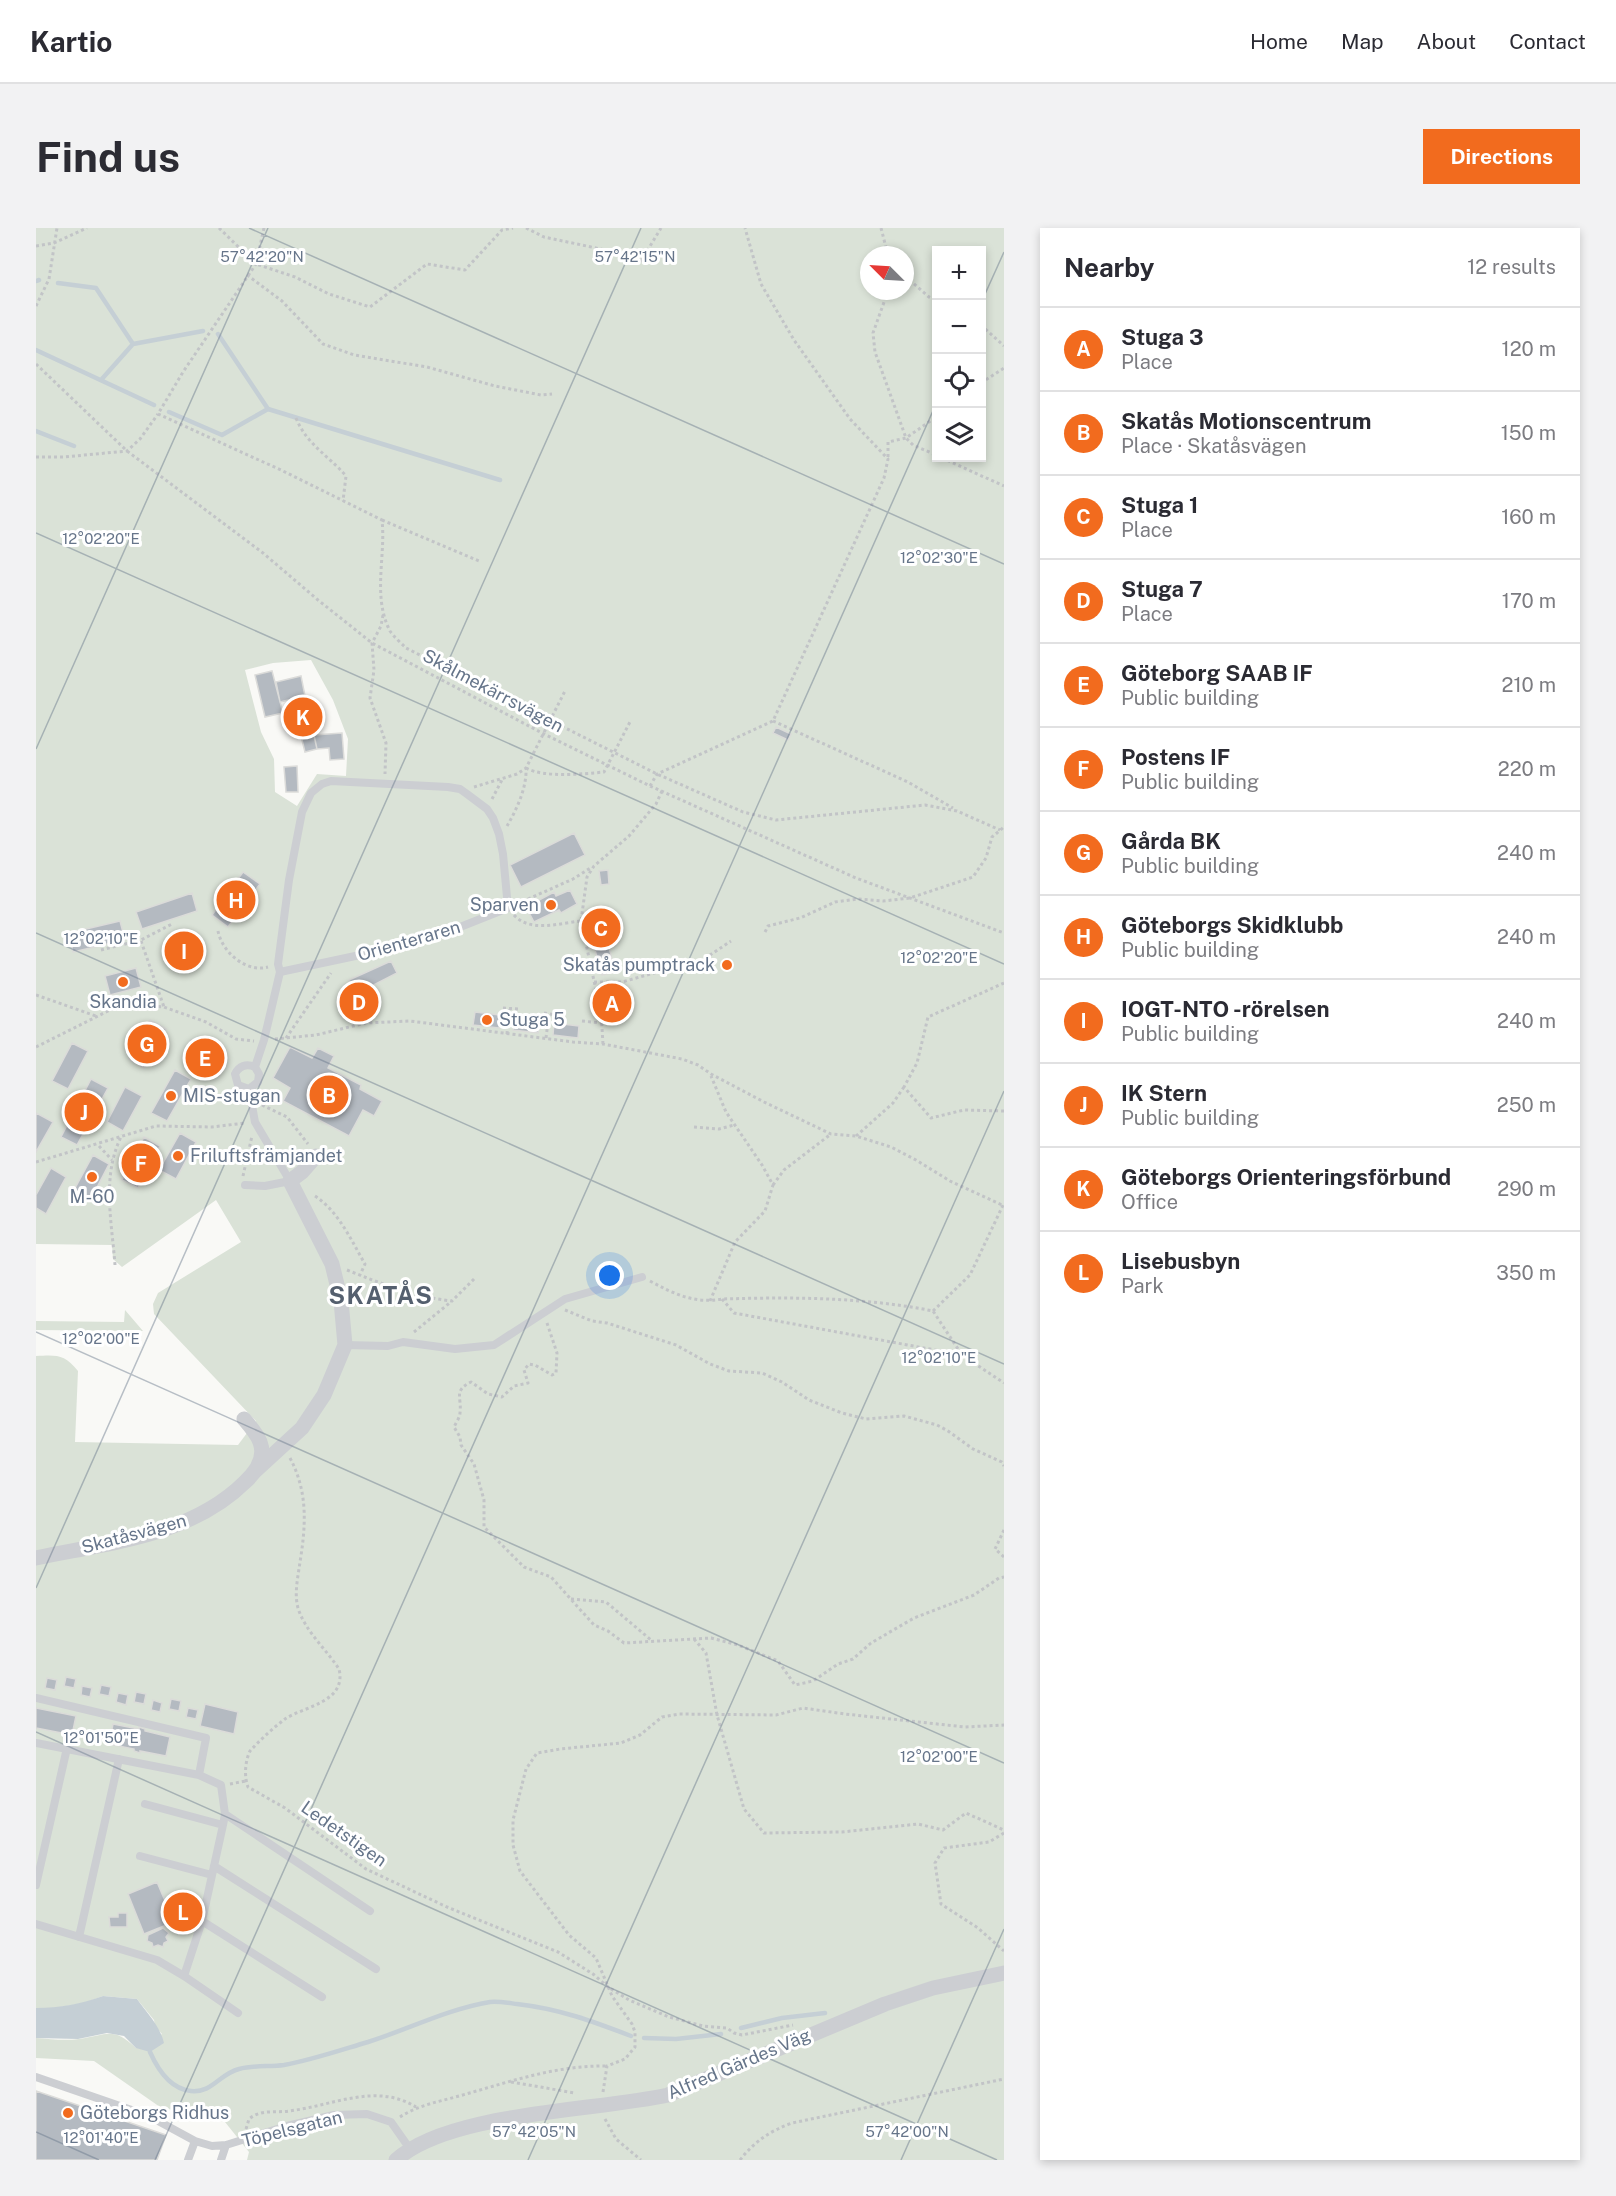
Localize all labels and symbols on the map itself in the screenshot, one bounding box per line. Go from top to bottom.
north arrow [860,246,914,300]
text: 57°42'20"N [220,248,304,265]
text: 57°42'15"N [594,248,676,265]
text: 12°02'20"E [62,530,140,547]
text: 12°02'30"E [900,549,978,566]
street label: Skålmekärrsvägen [419,645,567,737]
pin: K [284,694,322,740]
pin: H [216,878,256,922]
place label: Sparven [470,894,539,915]
marker: Sparven [544,898,558,912]
pin: C [582,906,620,950]
street label: Orienteraren [355,916,463,965]
pin: I [164,928,204,974]
text: 12°02'10"E [64,930,138,947]
text: 12°02'20"E [900,949,978,966]
place label: Skatås pumptrack [563,954,715,975]
marker: Skatås pumptrack [720,958,734,972]
marker: Skandia [116,975,130,989]
pin: D [340,980,378,1024]
pin: A [592,980,632,1026]
place label: Skandia [89,991,157,1012]
place label: Stuga 5 [499,1009,565,1030]
marker: Stuga 5 [480,1013,494,1027]
pin: G [128,1022,166,1066]
pin: E [186,1036,224,1080]
pin: B [310,1072,348,1118]
place label: MIS-stugan [183,1085,281,1106]
marker: MIS-stugan [164,1089,178,1103]
pin: J [64,1090,104,1134]
pin: F [122,1140,160,1186]
place label: Friluftsfrämjandet [190,1145,343,1166]
marker: Friluftsfrämjandet [171,1149,185,1163]
marker: M-60 [85,1170,99,1184]
place label: M-60 [70,1186,114,1207]
your location [595,1261,624,1290]
district label: SKATÅS [329,1279,433,1309]
text: 12°02'00"E [62,1330,140,1347]
text: 12°02'10"E [902,1349,976,1366]
street label: Skatåsvägen [79,1509,189,1558]
text: 12°01'50"E [63,1729,139,1746]
text: 12°02'00"E [900,1748,978,1765]
street label: Ledetstigen [297,1796,391,1871]
pin: L [164,1890,202,1934]
street label: Alfred Gärdes Väg [664,2024,814,2103]
place label: Göteborgs Ridhus [80,2102,229,2123]
marker: Göteborgs Ridhus [61,2106,75,2120]
street label: Töpelsgatan [240,2106,344,2151]
text: 57°42'05"N [492,2123,576,2140]
text: 57°42'00"N [865,2123,949,2140]
text: 12°01'40"E [63,2129,139,2146]

